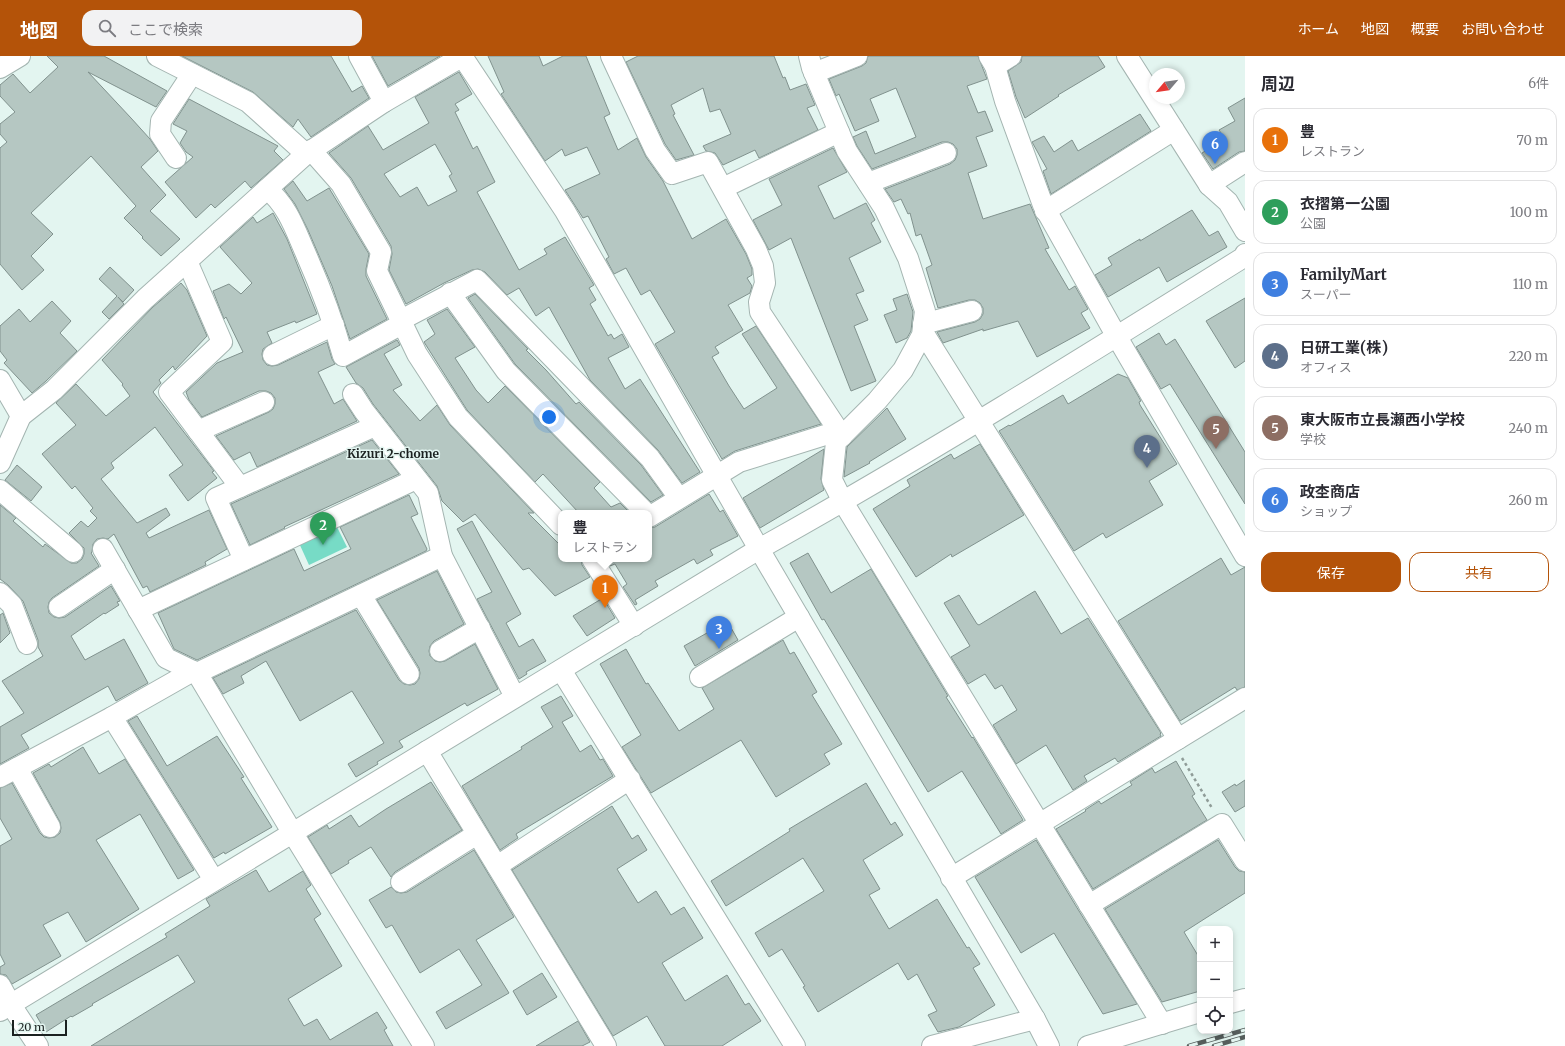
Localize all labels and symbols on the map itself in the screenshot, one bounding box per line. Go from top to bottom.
north arrow [1149,68,1185,104]
pin: 6 [1202,131,1228,164]
your location [539,407,559,427]
pin: 5 [1203,416,1229,449]
pin: 4 [1134,435,1160,468]
district label: Kizuri 2-chome [347,446,440,461]
pin: 2 [310,512,336,545]
pin: 1 [592,575,618,608]
pin: 3 [706,616,732,649]
scale bar [12,1018,67,1037]

